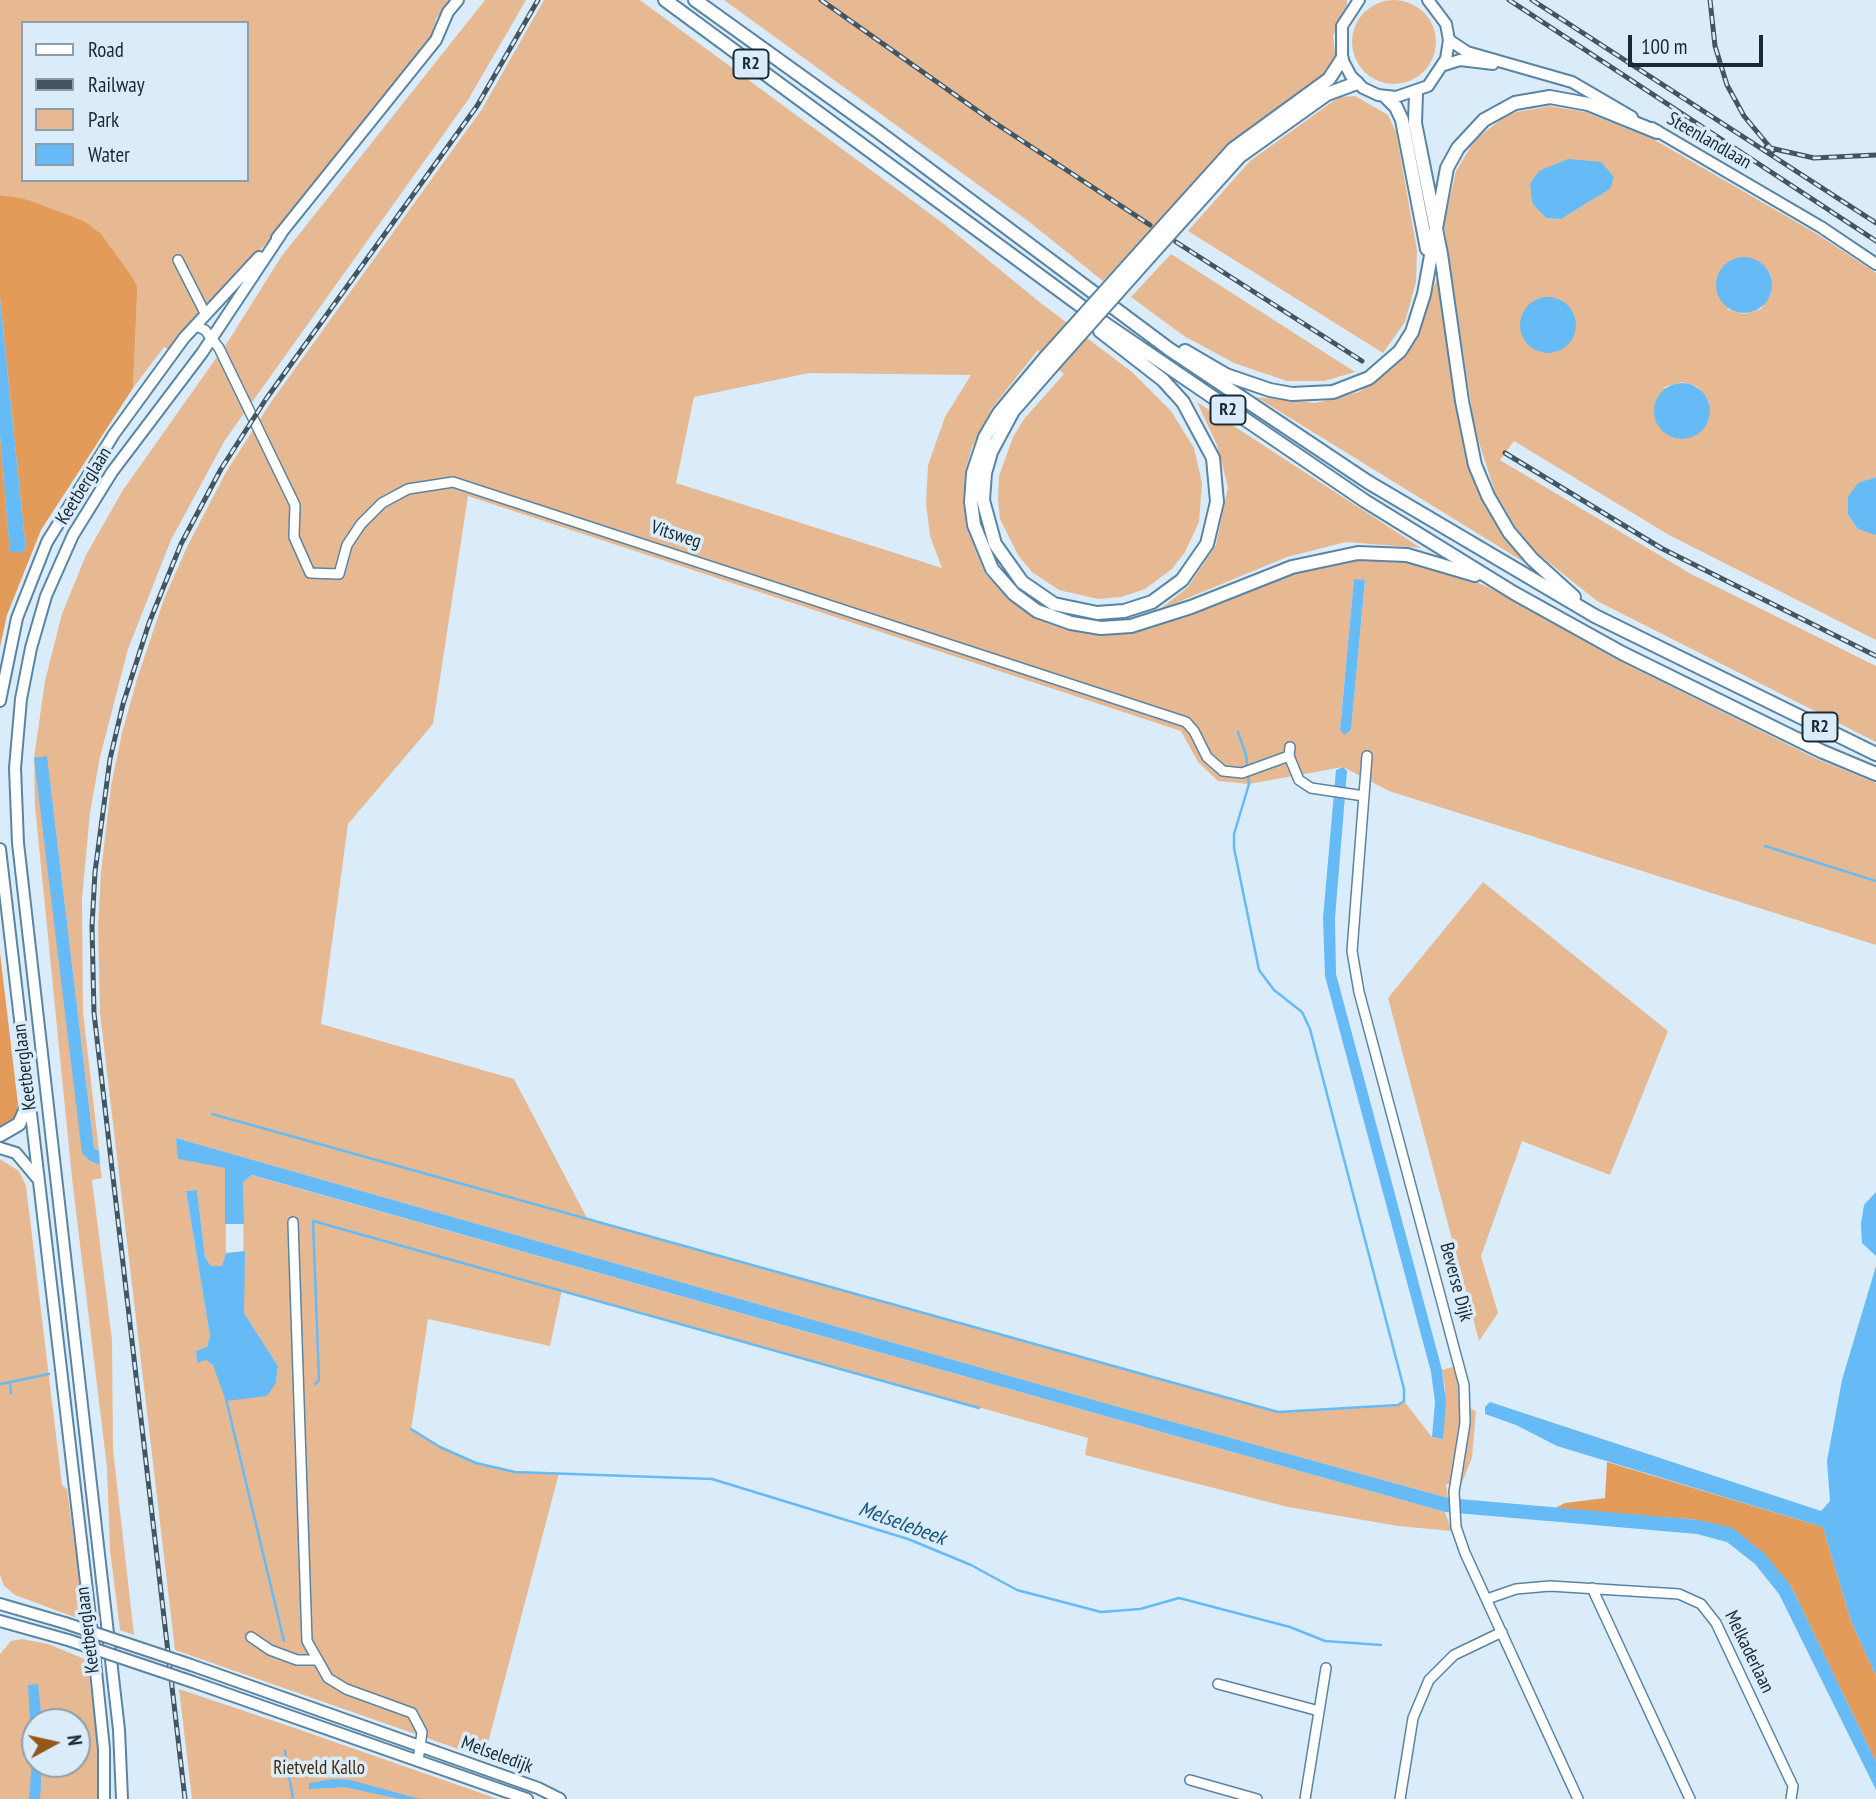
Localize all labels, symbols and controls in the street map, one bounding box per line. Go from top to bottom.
legend [21,21,248,182]
scale bar [1631,21,1766,65]
text: 100 m [1641,33,1687,60]
text: Road [88,36,124,63]
road number: R2 [734,50,768,78]
text: Railway [88,71,145,98]
text: Park [88,106,119,133]
street label: Steenlandlaan [1663,108,1755,174]
text: Water [88,141,130,168]
road number: R2 [1210,396,1246,424]
street label: Keetberglaan [51,443,117,529]
street label: Vitsweg [648,516,704,554]
road number: R2 [1802,712,1838,742]
street label: Keetberglaan [8,1023,42,1111]
street label: Beverse Dijk [1435,1240,1477,1324]
water label: Melselebeek [855,1497,949,1551]
street label: Keetberglaan [71,1586,105,1674]
street label: Melkaderlaan [1719,1607,1779,1697]
north arrow [21,1708,91,1778]
street label: Melseledijk [458,1732,536,1778]
text: N [62,1734,87,1747]
park label: Rietveld Kallo [273,1758,365,1780]

